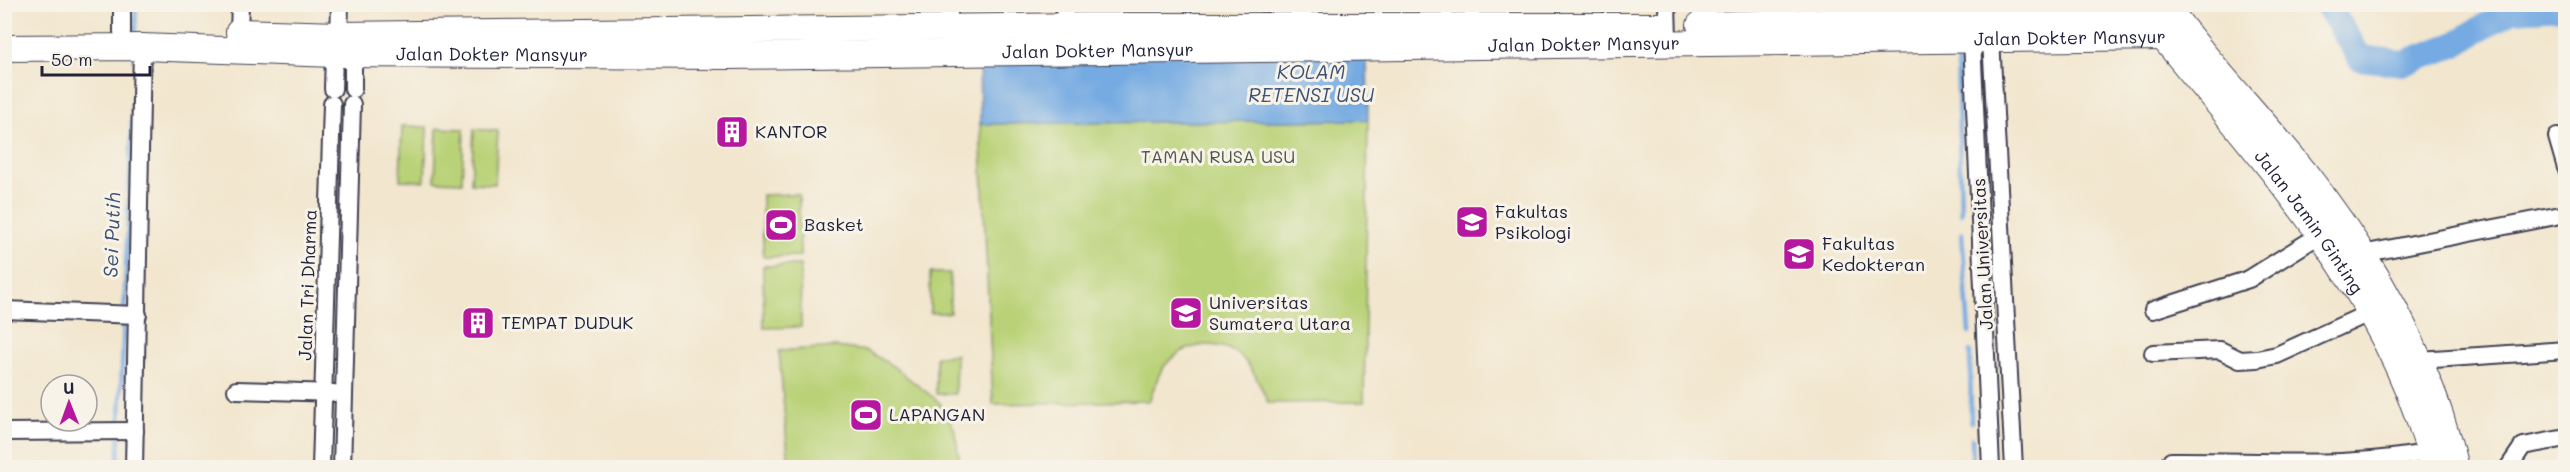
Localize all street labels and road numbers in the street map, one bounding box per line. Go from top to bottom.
street label: Jalan Dokter Mansyur [1974,24,2166,51]
street label: Jalan Dokter Mansyur [1488,30,1680,57]
street label: Jalan Dokter Mansyur [1002,37,1194,63]
street label: Jalan Dokter Mansyur [396,41,588,66]
street label: Jalan Jamin Ginting [2250,145,2369,298]
street label: Jalan Universitas [1966,178,1998,331]
street label: Jalan Tri Dharma [292,209,322,361]

